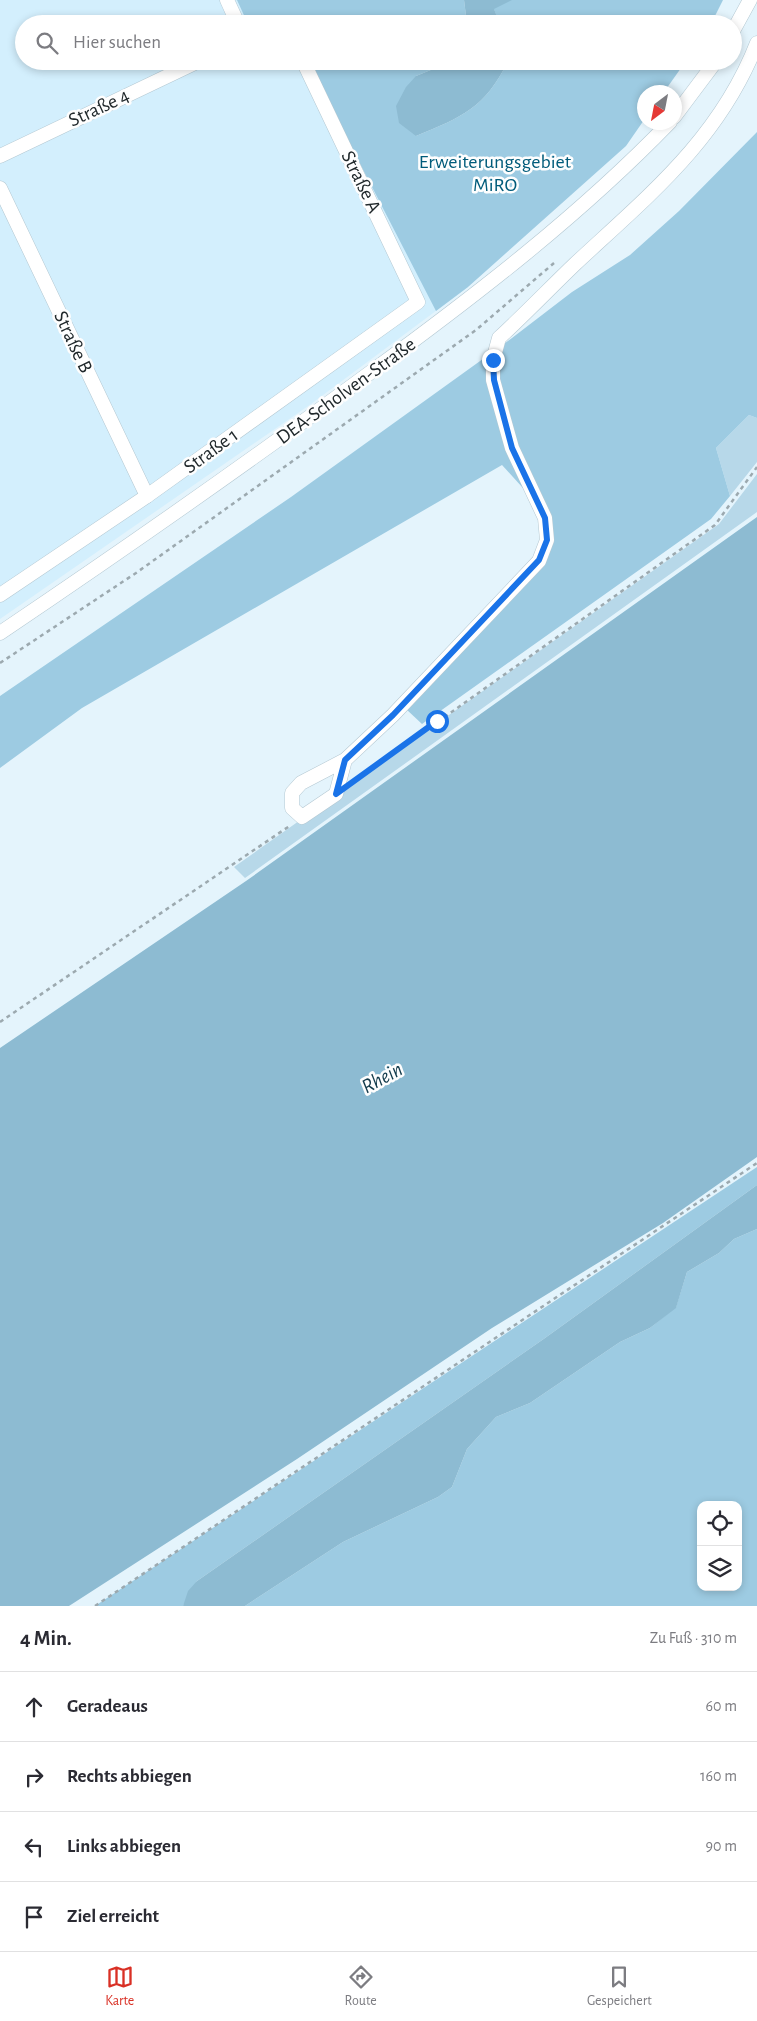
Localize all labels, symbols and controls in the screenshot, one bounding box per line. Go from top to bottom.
search box [15,15,742,70]
icon: search [33,29,61,57]
text: Hier suchen [73,33,161,52]
street label: Straße 4 [66,85,132,131]
north arrow [637,85,682,130]
street label: Straße A [337,148,385,217]
park label: Erweiterungsgebiet MiRO [419,152,572,195]
street label: Straße B [50,308,96,376]
street label: DEA-Scholven-Straße [273,334,419,448]
route end [482,349,505,372]
street label: Straße 1 [180,425,242,477]
route start [426,710,449,733]
water label: Rhein [358,1058,406,1098]
map controls [697,1501,742,1591]
button: locate [697,1501,742,1546]
button: layers [697,1546,742,1591]
text: 4 Min. [20,1628,72,1649]
text: Zu Fuß · 310 m [650,1630,737,1646]
icon: ahead [20,1693,48,1721]
text: Geradeaus [67,1697,148,1716]
text: 60 m [706,1698,737,1714]
icon: right [20,1763,48,1791]
text: Rechts abbiegen [67,1767,192,1786]
text: 160 m [700,1768,737,1784]
icon: left [20,1833,48,1861]
text: Links abbiegen [67,1837,181,1856]
text: 90 m [706,1838,737,1854]
icon: arrive [20,1903,48,1931]
text: Ziel erreicht [67,1907,159,1926]
tab: Karte [105,1963,134,2010]
tab: Route [345,1963,377,2010]
tab: Gespeichert [587,1963,652,2010]

